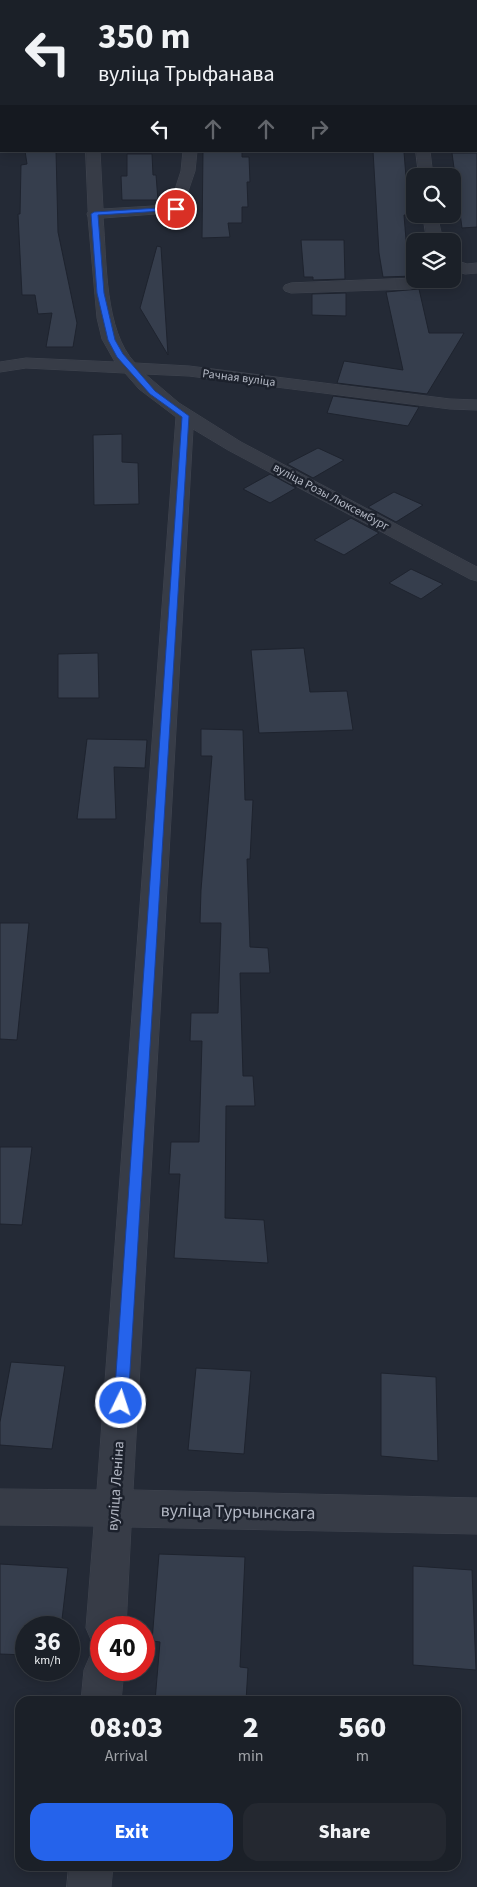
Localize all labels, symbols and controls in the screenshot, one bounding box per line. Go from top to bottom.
text: 350 m [98,12,190,62]
icon: left [15,20,80,85]
text: вуліца Трыфанава [98,58,275,90]
icon: left [146,115,174,143]
icon: ahead [199,115,227,143]
icon: ahead [252,115,280,143]
icon: right [305,115,333,143]
map controls [406,168,461,288]
button: search [406,168,461,223]
pin [155,188,197,230]
icon: arrive [162,195,190,223]
button: layers [406,233,461,288]
street label: Рачная вуліца [201,365,277,391]
street label: вуліца Розы Люксембург [270,459,392,535]
position arrow [94,1376,146,1428]
street label: вуліца Леніна [102,1440,130,1532]
street label: вуліца Турчынскага [160,1498,316,1526]
speed limit sign: 40 [90,1616,155,1681]
text: 36 [34,1624,61,1660]
text: km/h [34,1652,61,1669]
text: 08:03 [90,1706,163,1749]
text: 2 [243,1706,259,1749]
text: 560 [338,1706,386,1749]
text: Arrival [105,1745,148,1767]
text: min [238,1745,264,1767]
text: m [356,1745,369,1767]
button: Exit [30,1803,233,1861]
button: Share [243,1803,446,1861]

